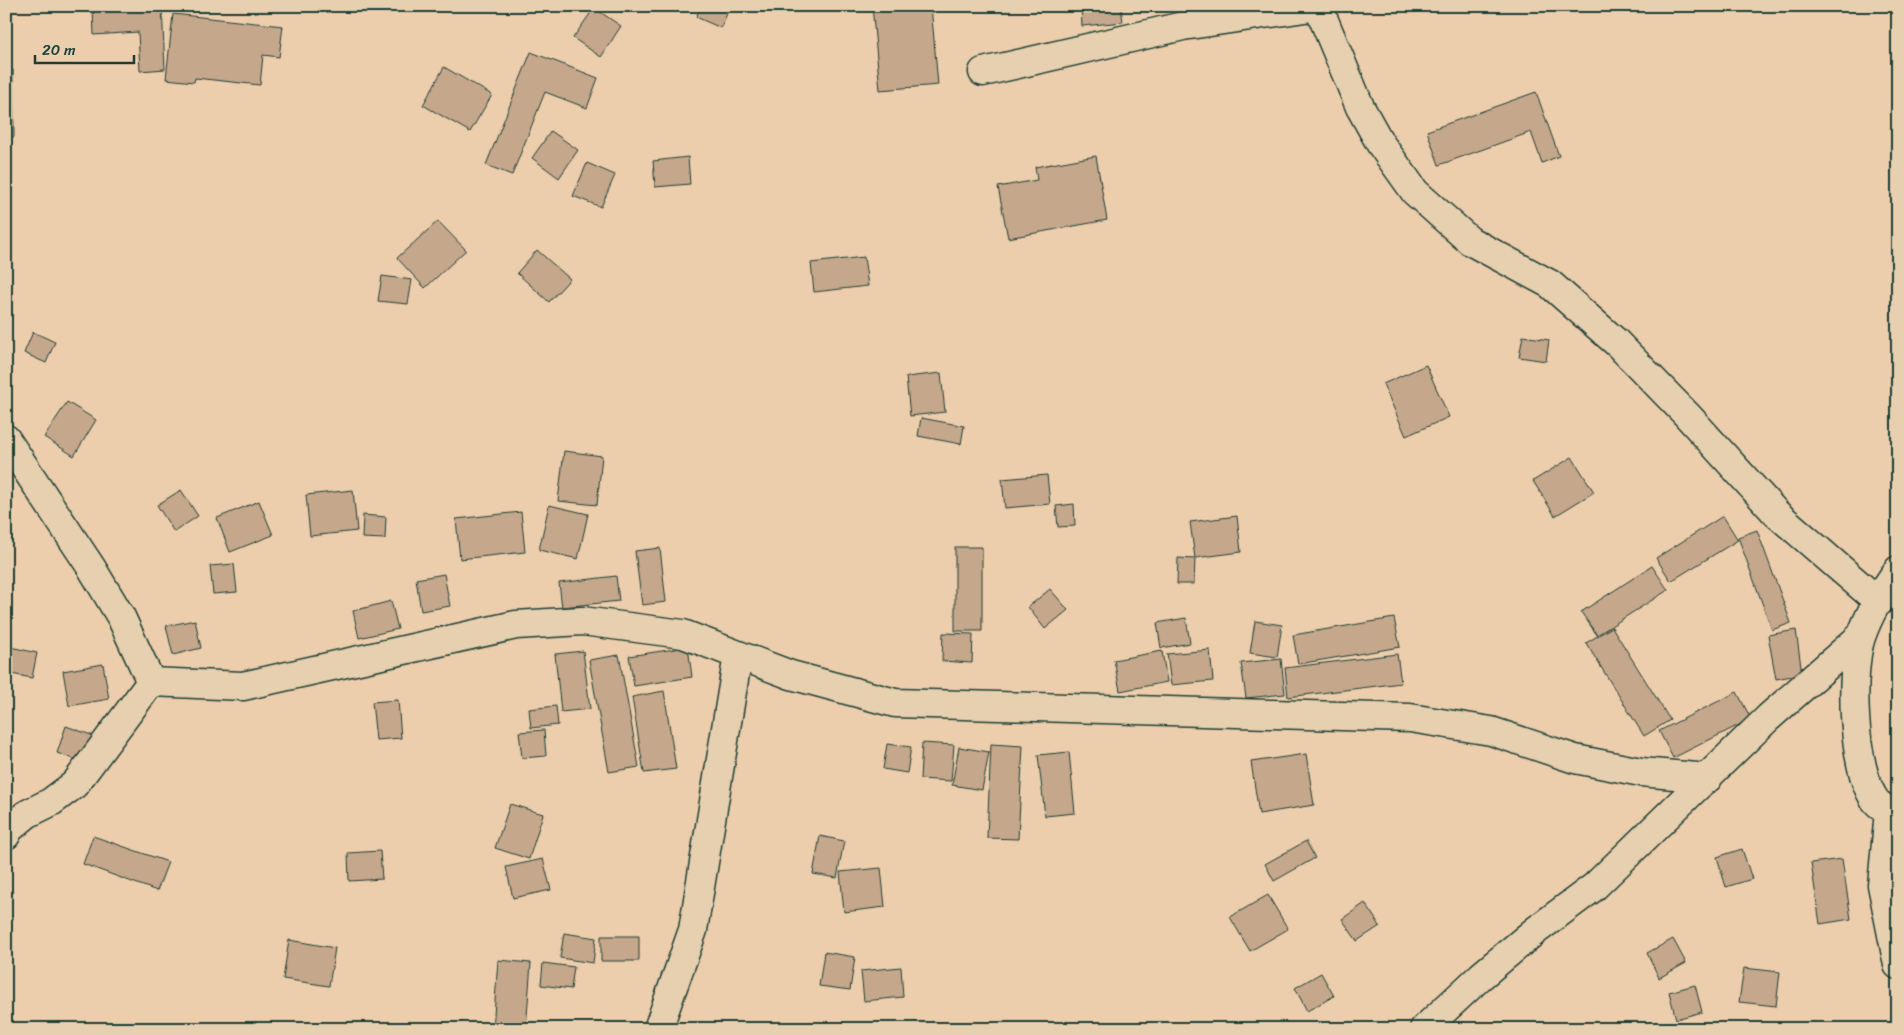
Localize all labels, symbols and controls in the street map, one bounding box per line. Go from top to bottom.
scale bar [35,32,134,64]
text: 20 m [42,37,76,63]

